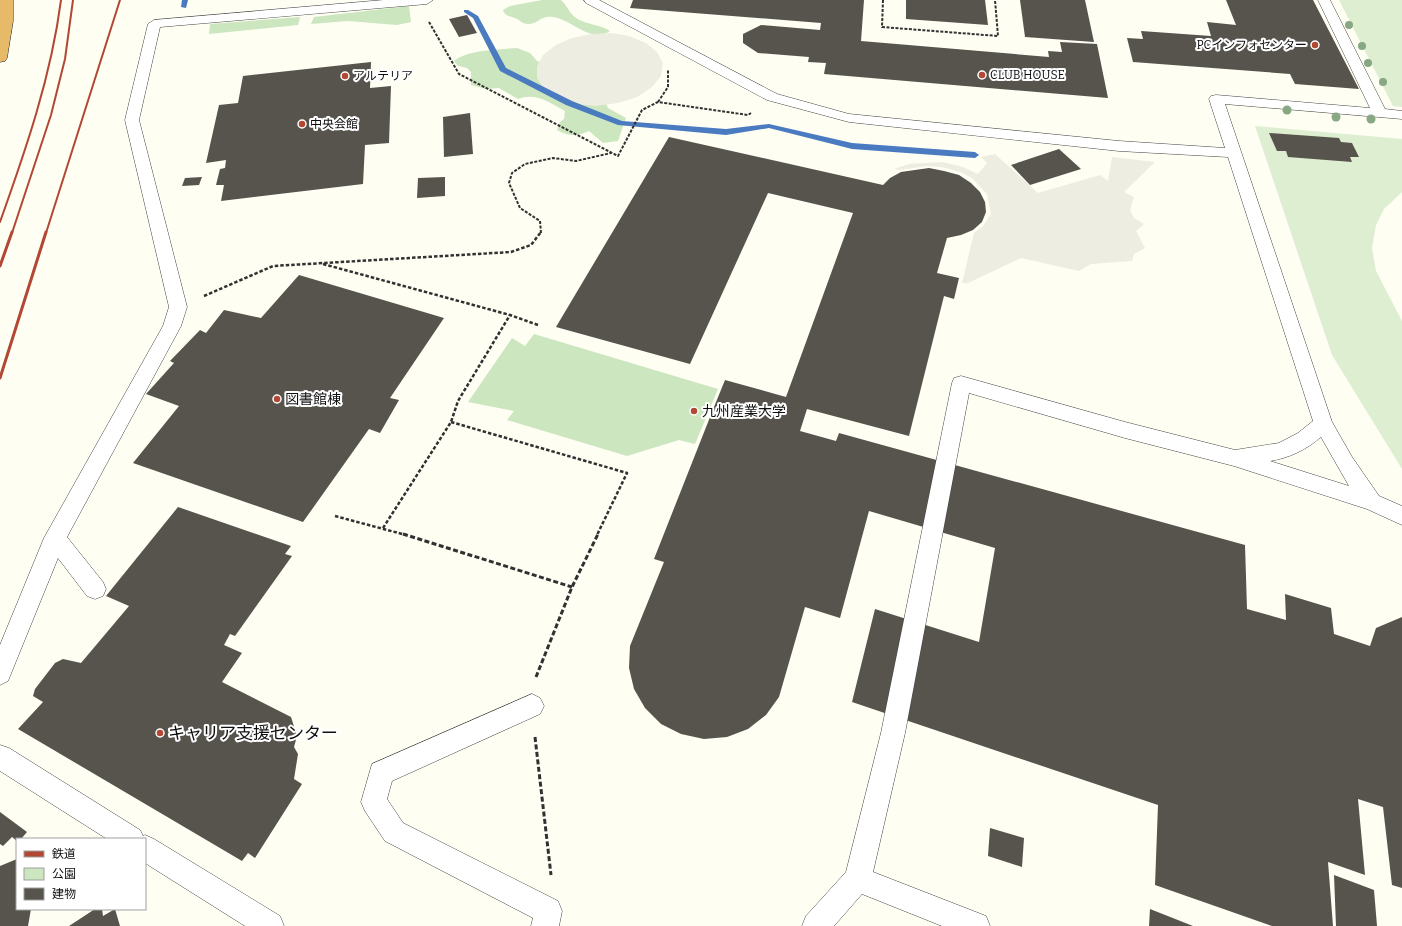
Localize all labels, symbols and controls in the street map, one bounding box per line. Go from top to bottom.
place label: PCインフォセンター [1197,38,1307,52]
marker: PCインフォセンター [1310,40,1320,50]
place label: CLUB HOUSE [990,68,1065,82]
place label: アルテリア [353,69,413,83]
marker: CLUB HOUSE [977,70,987,80]
marker: アルテリア [340,71,350,81]
place label: 中央会館 [310,117,358,131]
marker: 中央会館 [297,119,307,129]
place label: 図書館棟 [285,391,341,408]
marker: 図書館棟 [272,394,282,404]
place label: 九州産業大学 [702,403,786,420]
marker: 九州産業大学 [689,406,699,416]
place label: キャリア支援センター [168,723,338,744]
marker: キャリア支援センター [155,728,165,738]
legend [16,838,146,910]
text: 鉄道 [52,847,76,861]
text: 公園 [52,867,76,881]
text: 建物 [52,887,76,901]

